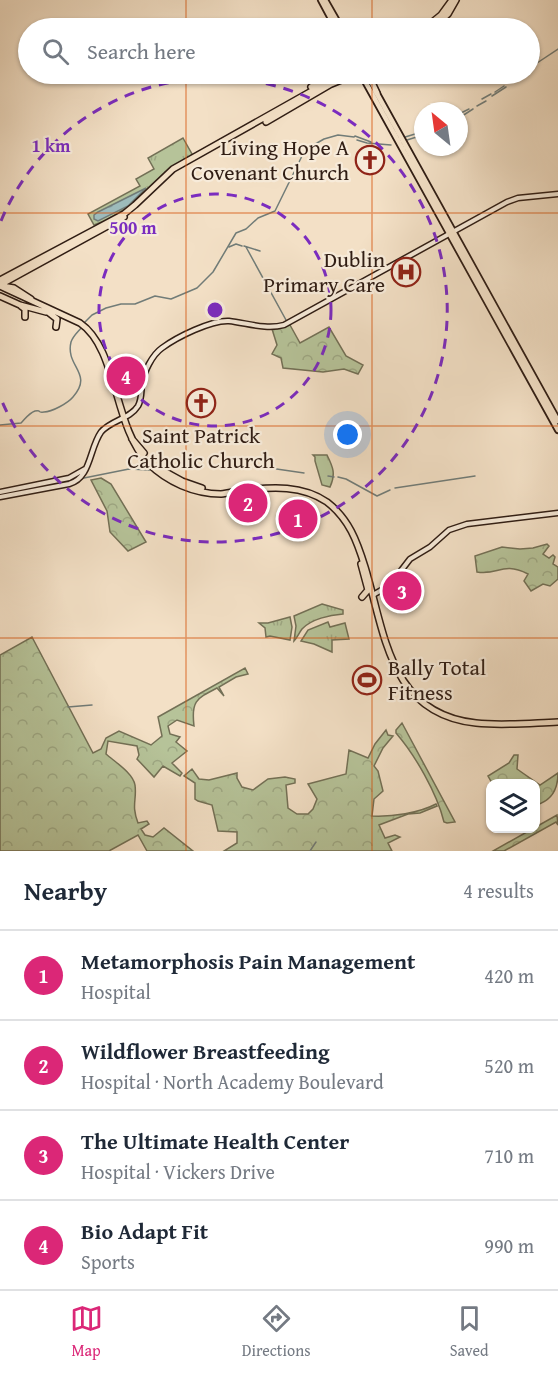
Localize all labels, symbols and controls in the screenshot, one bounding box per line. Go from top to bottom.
search box [18,18,540,84]
icon: search [39,35,72,68]
text: Search here [87,35,196,67]
north arrow [414,102,468,156]
place label: Living Hope A Covenant Church [191,131,350,188]
text: 1 km [32,132,71,159]
church icon: Living Hope A Covenant Church [354,144,386,176]
text: 500 m [109,214,157,241]
place label: Dublin Primary Care [263,243,386,300]
hospital icon: Dublin Primary Care [390,256,422,288]
centre of rings [205,300,225,320]
pin: 4 [106,354,146,398]
church icon: Saint Patrick Catholic Church [185,387,217,419]
place label: Saint Patrick Catholic Church [127,419,275,476]
your location [333,420,362,449]
pin: 2 [228,480,268,526]
pin: 1 [278,496,318,542]
pin: 3 [382,568,422,614]
place label: Bally Total Fitness [388,651,486,708]
sports icon: Bally Total Fitness [351,664,383,696]
map controls [486,779,540,833]
button: layers [486,779,540,833]
text: Nearby [24,871,107,910]
text: 4 results [463,876,534,905]
text: Metamorphosis Pain Management [81,945,415,977]
text: 1 [38,961,49,990]
text: 420 m [484,961,534,990]
text: Hospital [81,977,151,1006]
text: Wildflower Breastfeeding [81,1035,330,1067]
text: 2 [38,1051,49,1080]
text: 520 m [484,1051,534,1080]
text: Hospital · North Academy Boulevard [81,1067,384,1096]
text: The Ultimate Health Center [81,1125,349,1157]
text: 3 [38,1141,49,1170]
text: 710 m [484,1141,534,1170]
text: Hospital · Vickers Drive [81,1157,275,1186]
text: Bio Adapt Fit [81,1215,208,1247]
text: 4 [38,1231,49,1260]
text: 990 m [484,1231,534,1260]
text: Sports [81,1247,135,1276]
tab: Map [70,1302,103,1362]
tab: Directions [242,1302,311,1362]
tab: Saved [450,1302,488,1362]

